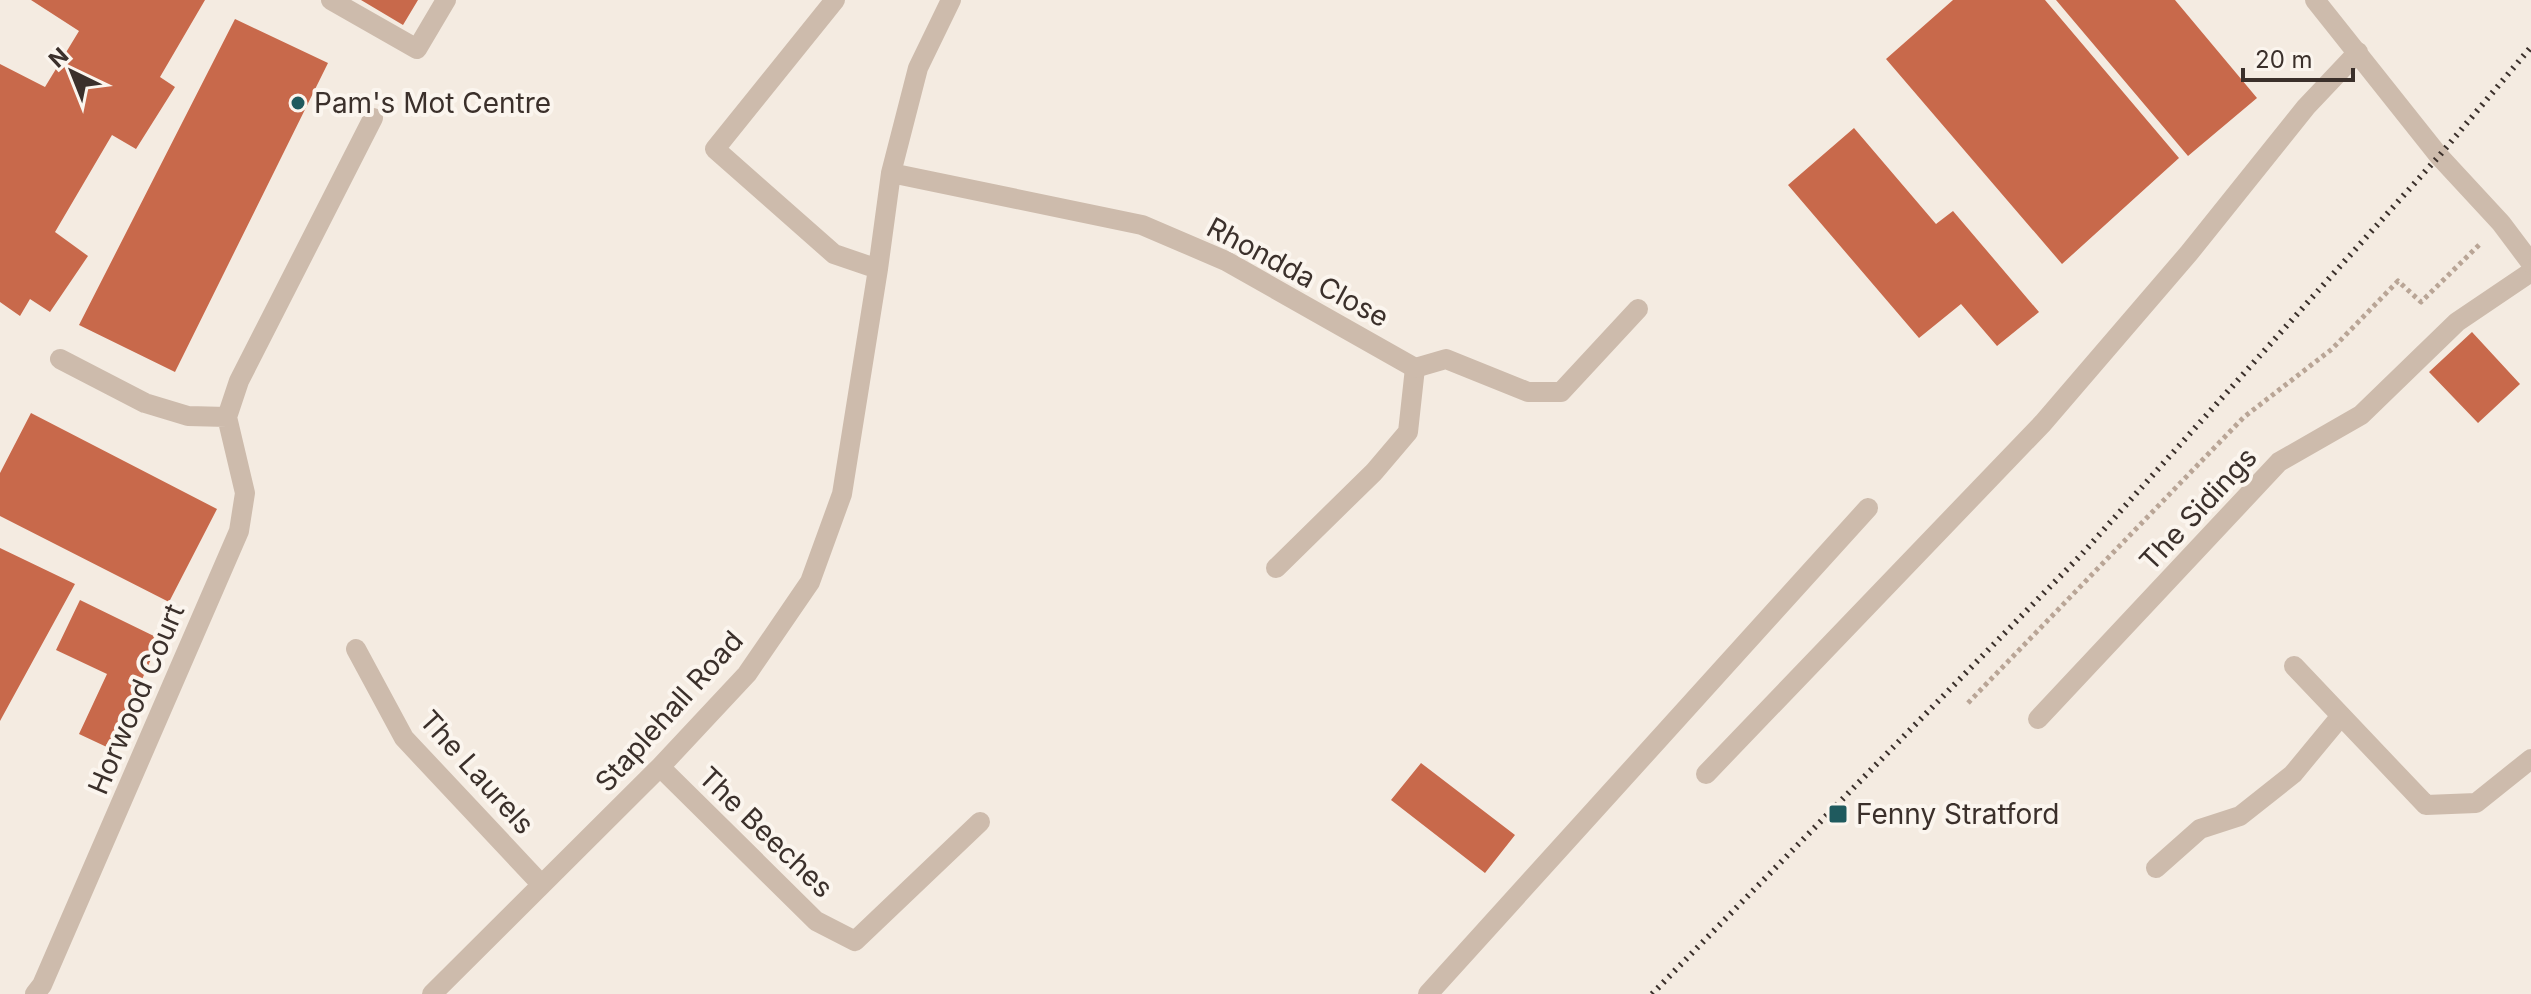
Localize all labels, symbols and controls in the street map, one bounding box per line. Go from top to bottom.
north arrow [32,32,112,112]
scale bar [2243,32,2353,82]
text: N [43,42,73,73]
text: 20 m [2255,45,2313,74]
place label: Pam's Mot Centre [314,86,551,120]
marker: Pam's Mot Centre [289,94,307,112]
street label: Rhondda Close [1201,210,1395,334]
street label: The Sidings [2132,440,2264,578]
street label: Horwood Court [81,599,191,799]
street label: Staplehall Road [588,624,750,798]
street label: The Laurels [413,703,541,841]
street label: The Beeches [692,760,840,904]
place label: Fenny Stratford [1856,797,2059,831]
marker: Fenny Stratford [1827,803,1849,825]

